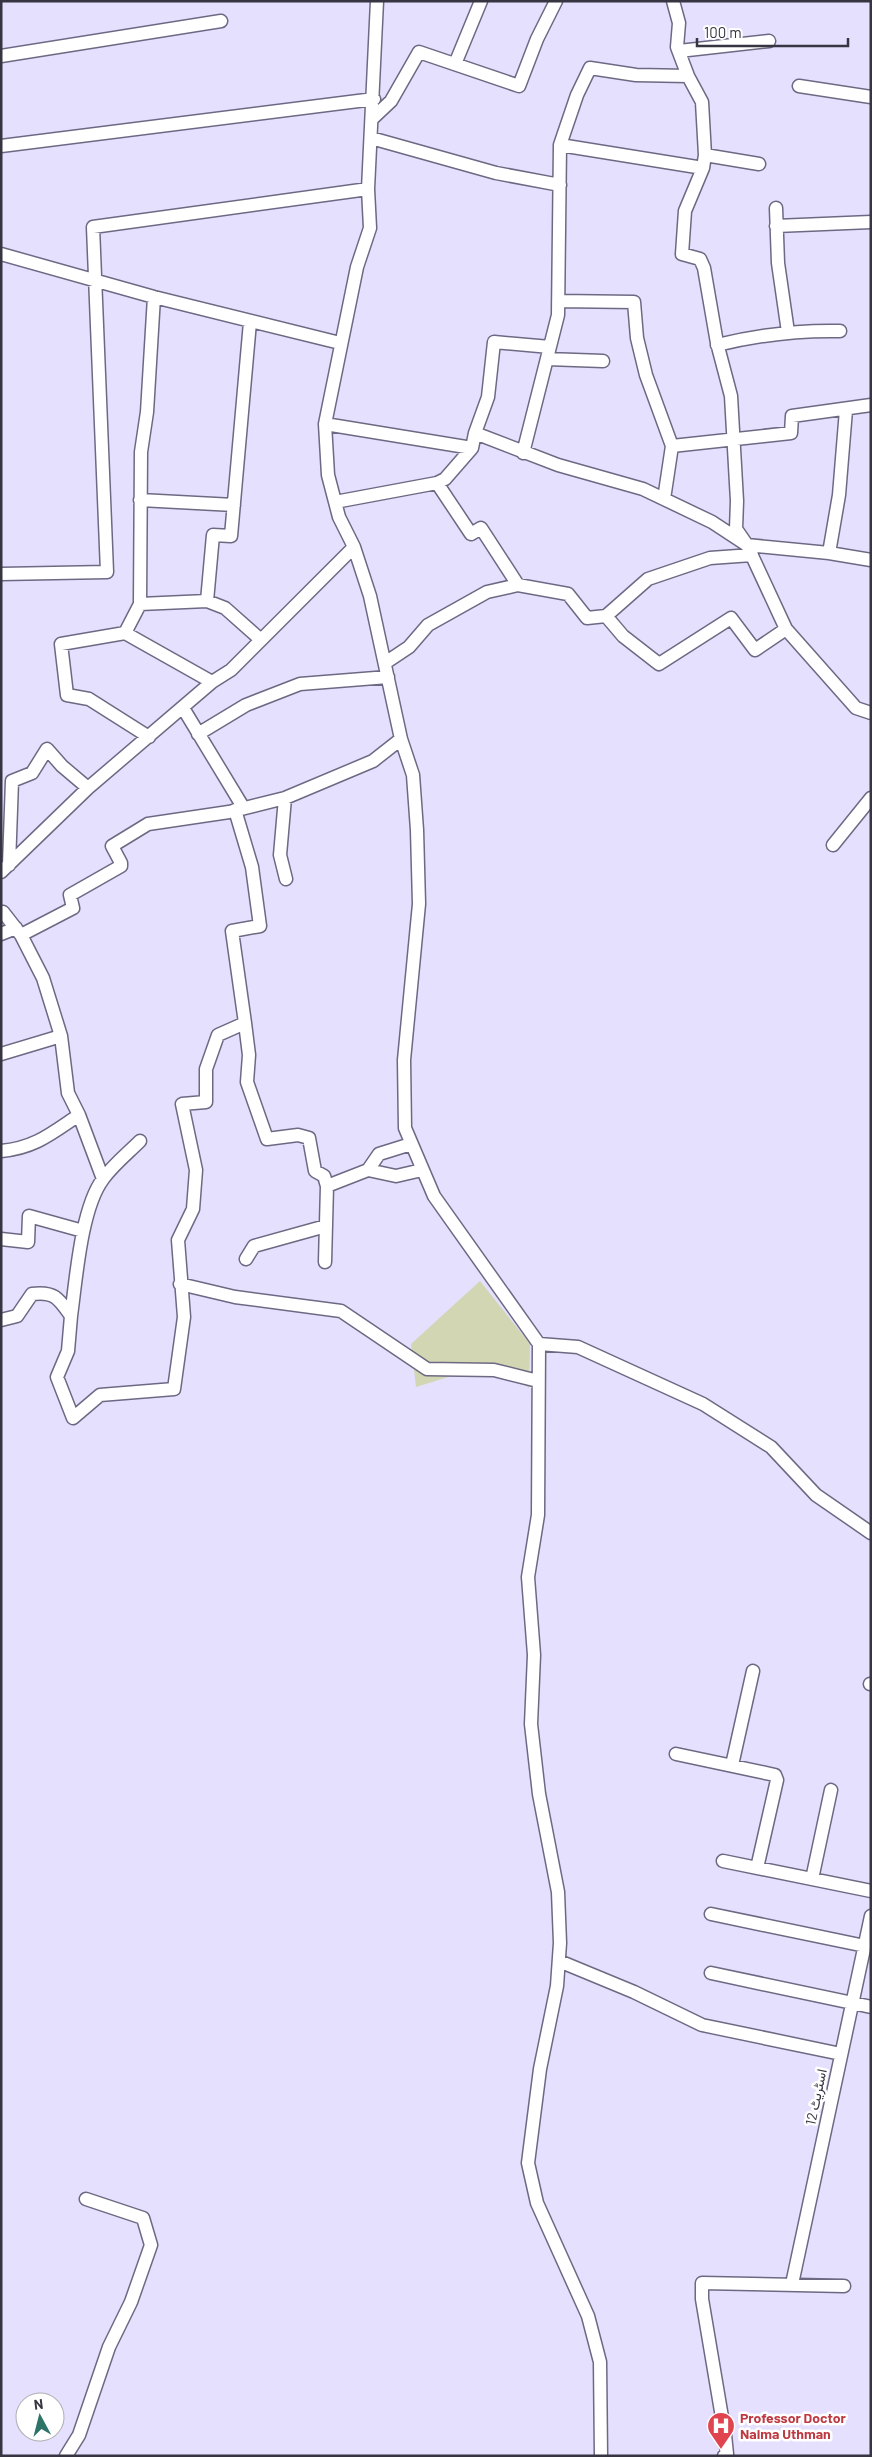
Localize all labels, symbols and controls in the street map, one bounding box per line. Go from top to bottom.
scale bar [697,15,848,47]
text: 100 m [704,23,742,41]
street label: اسٹریٹ 12 [801,2067,831,2127]
north arrow [15,2392,65,2442]
text: N [33,2395,44,2413]
place label: Professor Doctor Naima Uthman [740,2409,847,2442]
hospital icon: Professor Doctor Naima Uthman [706,2411,736,2450]

